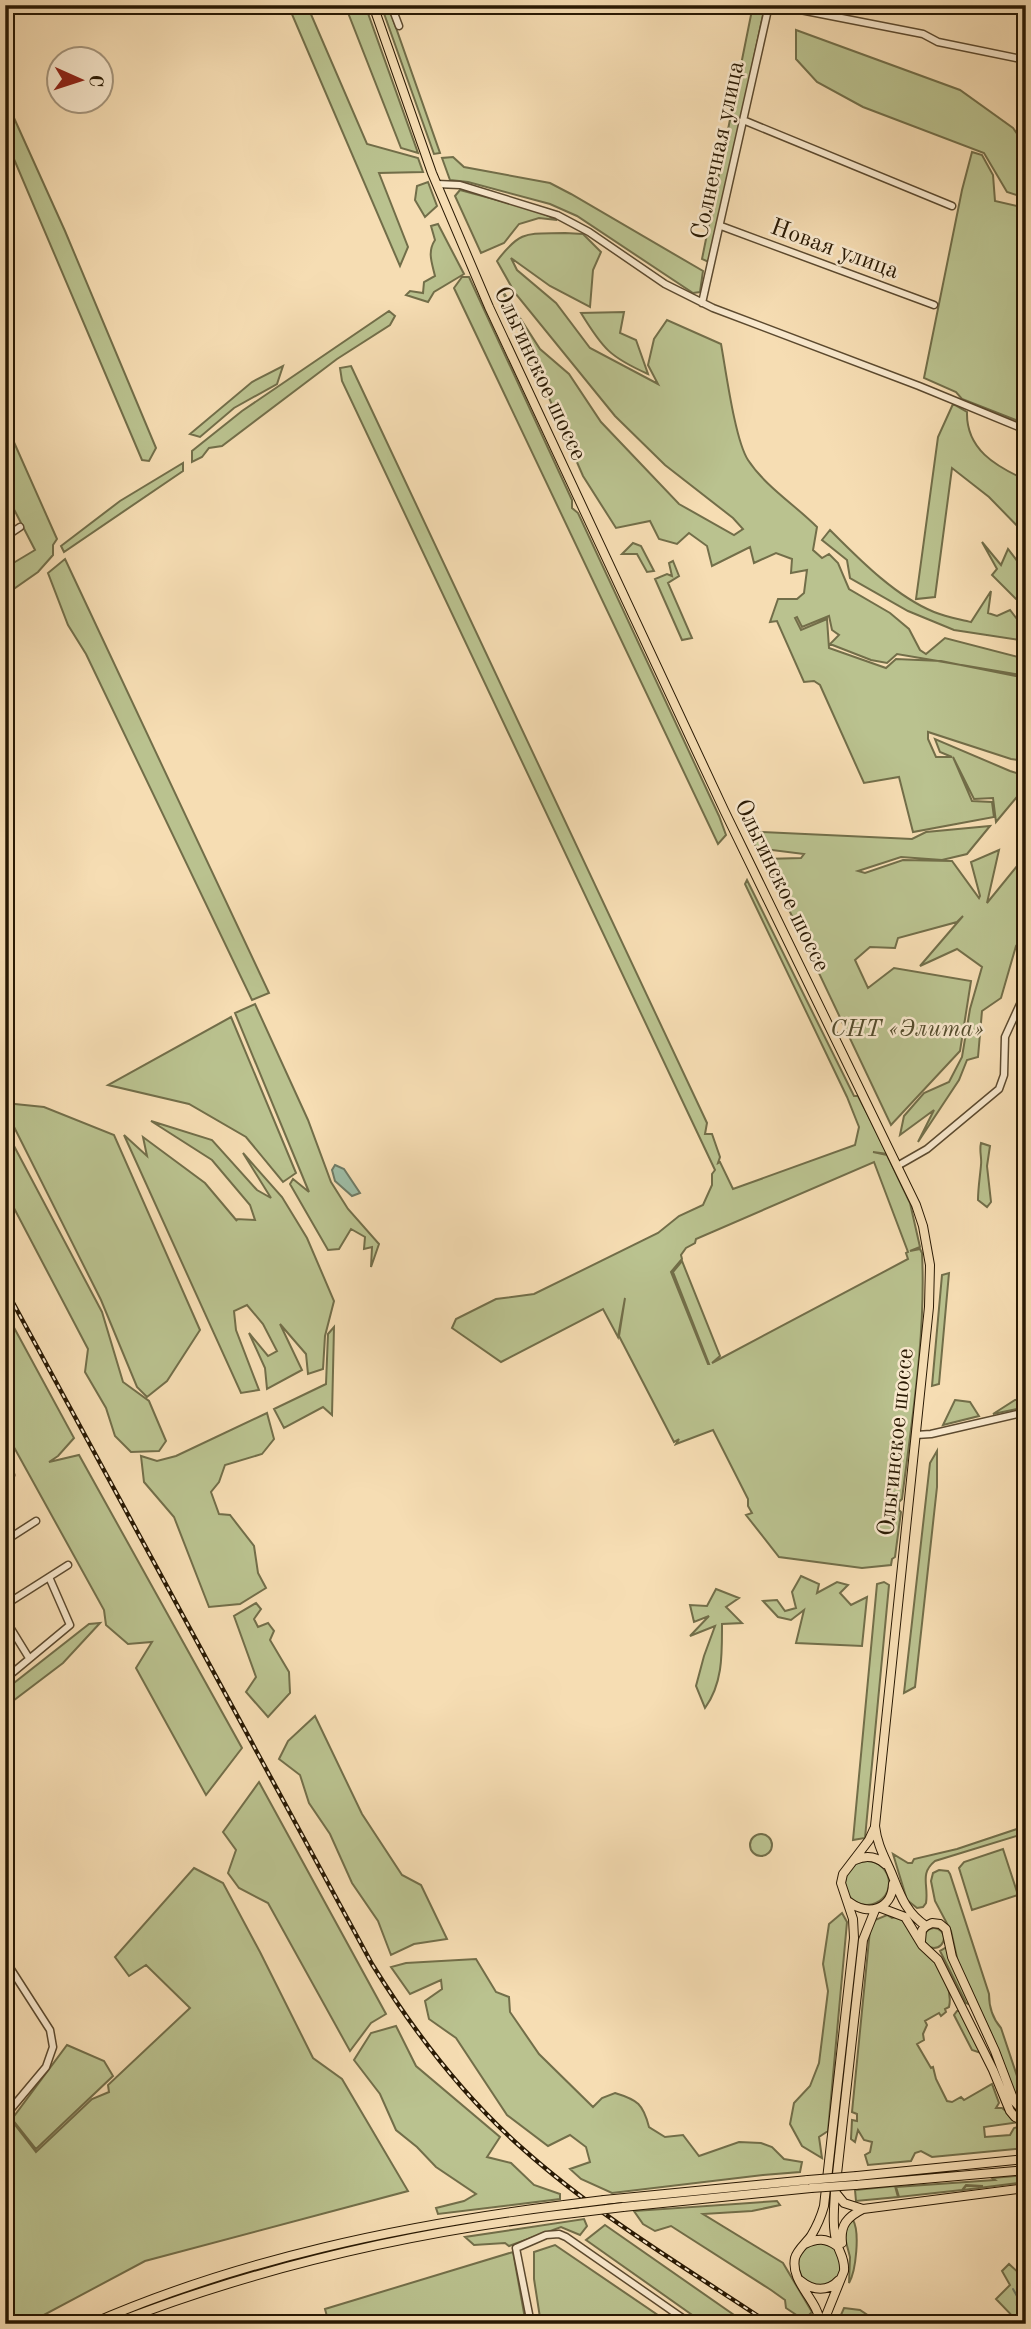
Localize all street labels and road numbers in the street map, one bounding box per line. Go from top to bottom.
street label: Солнечная улица [688,59,750,242]
street label: Новая улица [767,216,902,284]
street label: Ольгинское шоссе [488,283,590,464]
street label: Ольгинское шоссе [729,796,833,976]
street label: Ольгинское шоссе [875,1347,919,1537]

